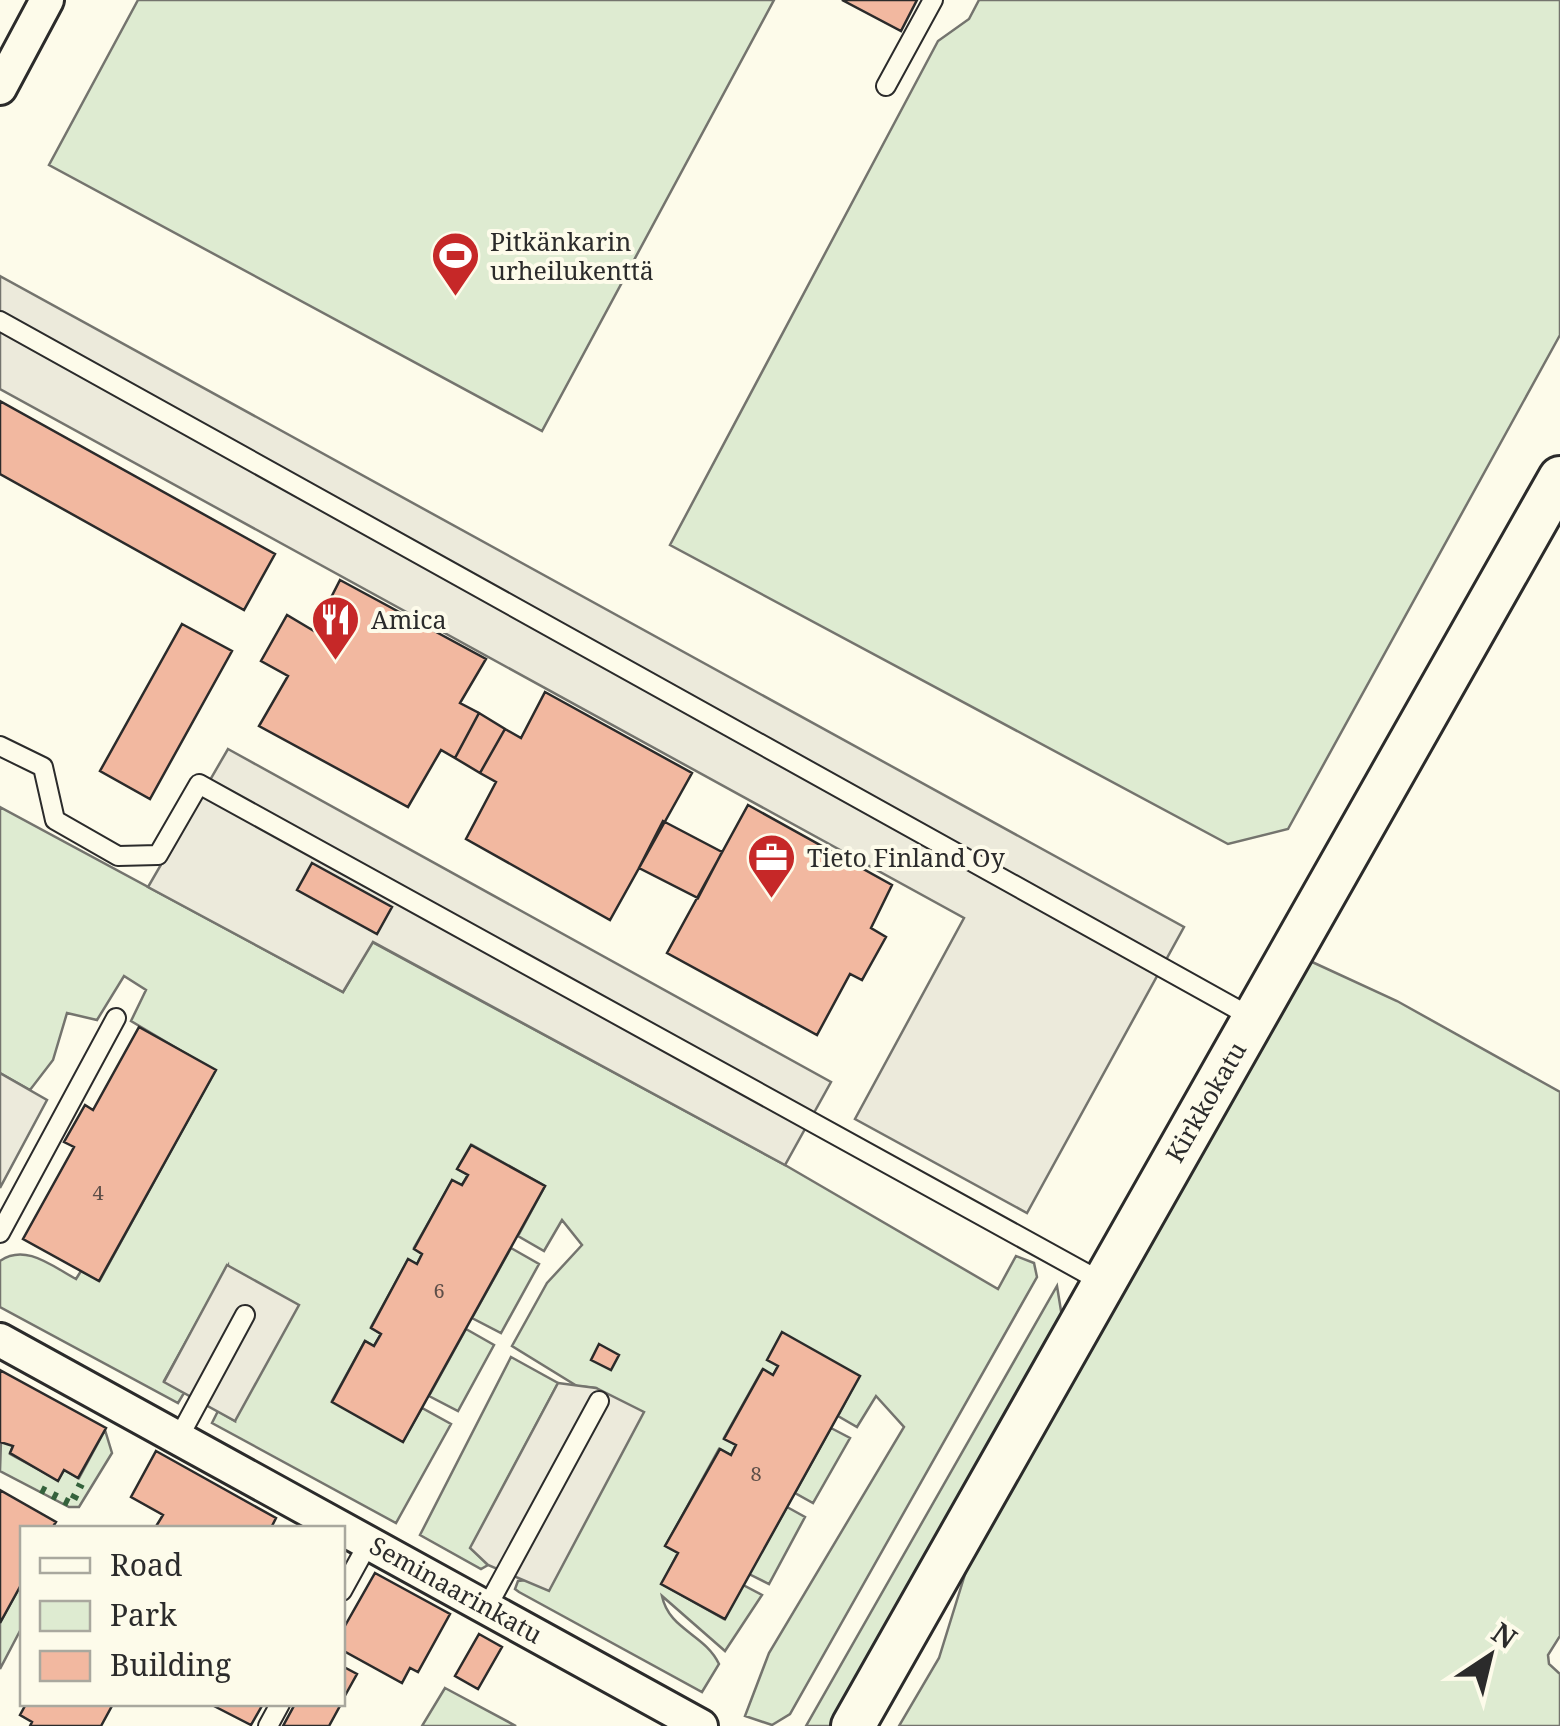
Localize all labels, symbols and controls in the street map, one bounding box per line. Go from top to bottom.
place label: Pitkänkarin urheilukenttä [490,224,654,287]
sports icon: Pitkänkarin urheilukenttä [429,230,481,298]
restaurant icon: Amica [310,594,362,662]
place label: Amica [371,602,447,636]
office icon: Tieto Finland Oy [746,832,798,900]
place label: Tieto Finland Oy [807,840,1006,874]
street label: Kirkkokatu [1157,1035,1253,1168]
house number: 4 [92,1179,104,1206]
house number: 6 [433,1277,445,1304]
house number: 8 [750,1460,762,1487]
legend [20,1526,345,1706]
street label: Seminaarinkatu [364,1528,549,1651]
text: Road [110,1544,182,1585]
text: Park [110,1594,177,1635]
north arrow [1440,1606,1540,1706]
text: N [1485,1613,1525,1657]
text: Building [110,1644,231,1685]

